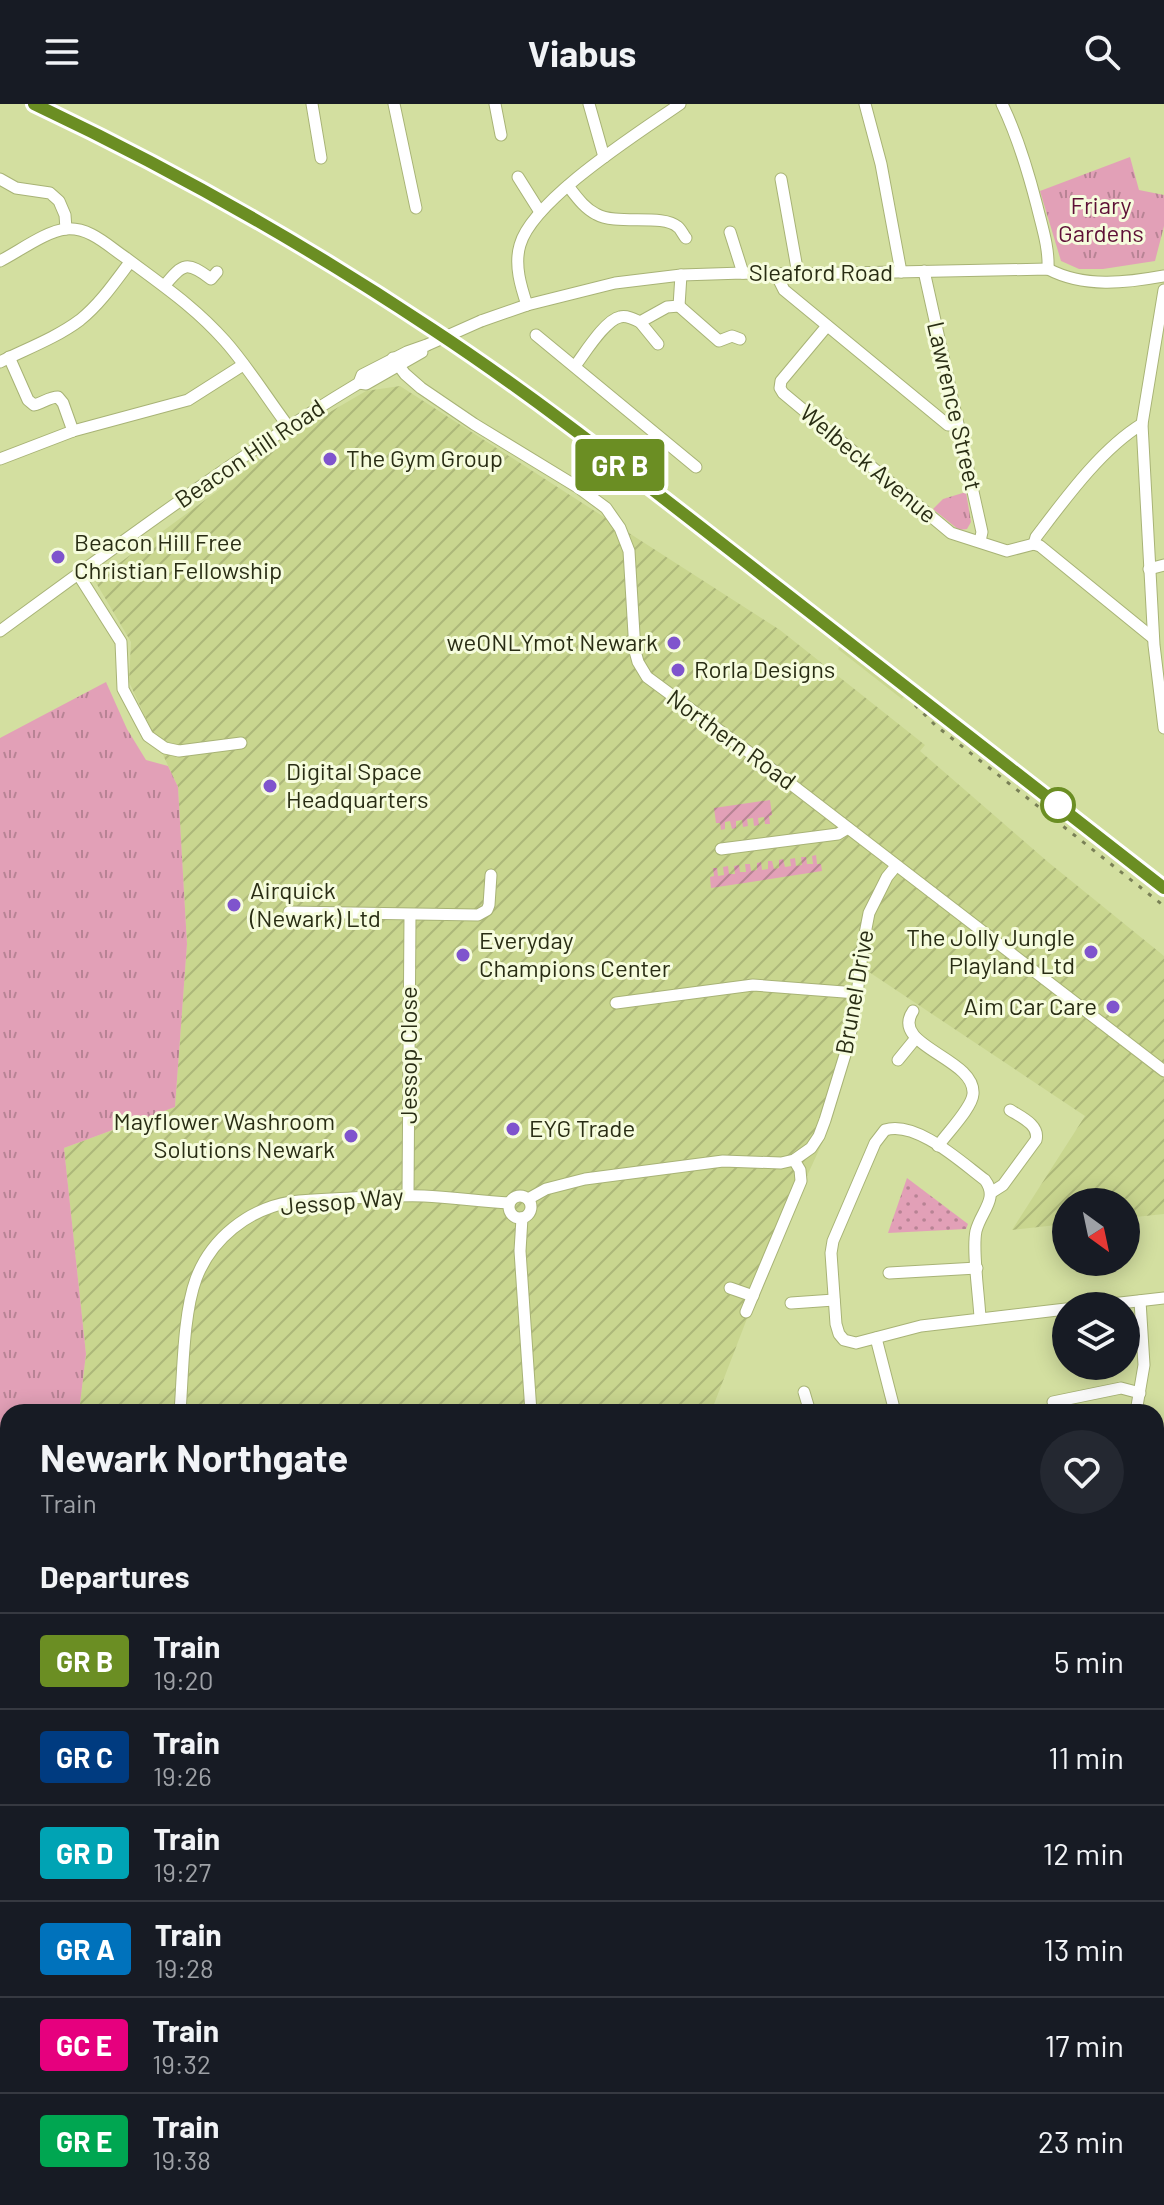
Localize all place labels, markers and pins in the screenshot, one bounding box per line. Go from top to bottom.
place label: The Gym Group [346,443,503,472]
marker: The Gym Group [321,450,339,468]
place label: Beacon Hill Free Christian Fellowship [74,527,282,584]
marker: Beacon Hill Free Christian Fellowship [49,548,67,566]
place label: weONLYmot Newark [447,627,658,656]
marker: weONLYmot Newark [665,634,683,652]
place label: Rorla Designs [694,654,835,683]
marker: Rorla Designs [669,661,687,679]
place label: Digital Space Headquarters [286,756,429,813]
marker: Digital Space Headquarters [261,777,279,795]
unlabelled marker [1041,788,1075,822]
place label: Airquick (Newark) Ltd [249,875,381,932]
marker: Airquick (Newark) Ltd [225,896,243,914]
place label: The Jolly Jungle Playland Ltd [906,922,1075,979]
place label: Everyday Champions Center [479,925,671,982]
marker: The Jolly Jungle Playland Ltd [1082,943,1100,961]
marker: Everyday Champions Center [454,946,472,964]
place label: Aim Car Care [963,991,1097,1020]
marker: Aim Car Care [1104,998,1122,1016]
place label: Mayflower Washroom Solutions Newark [113,1106,335,1163]
place label: EYG Trade [529,1113,635,1142]
marker: EYG Trade [504,1120,522,1138]
marker: Mayflower Washroom Solutions Newark [342,1127,360,1145]

